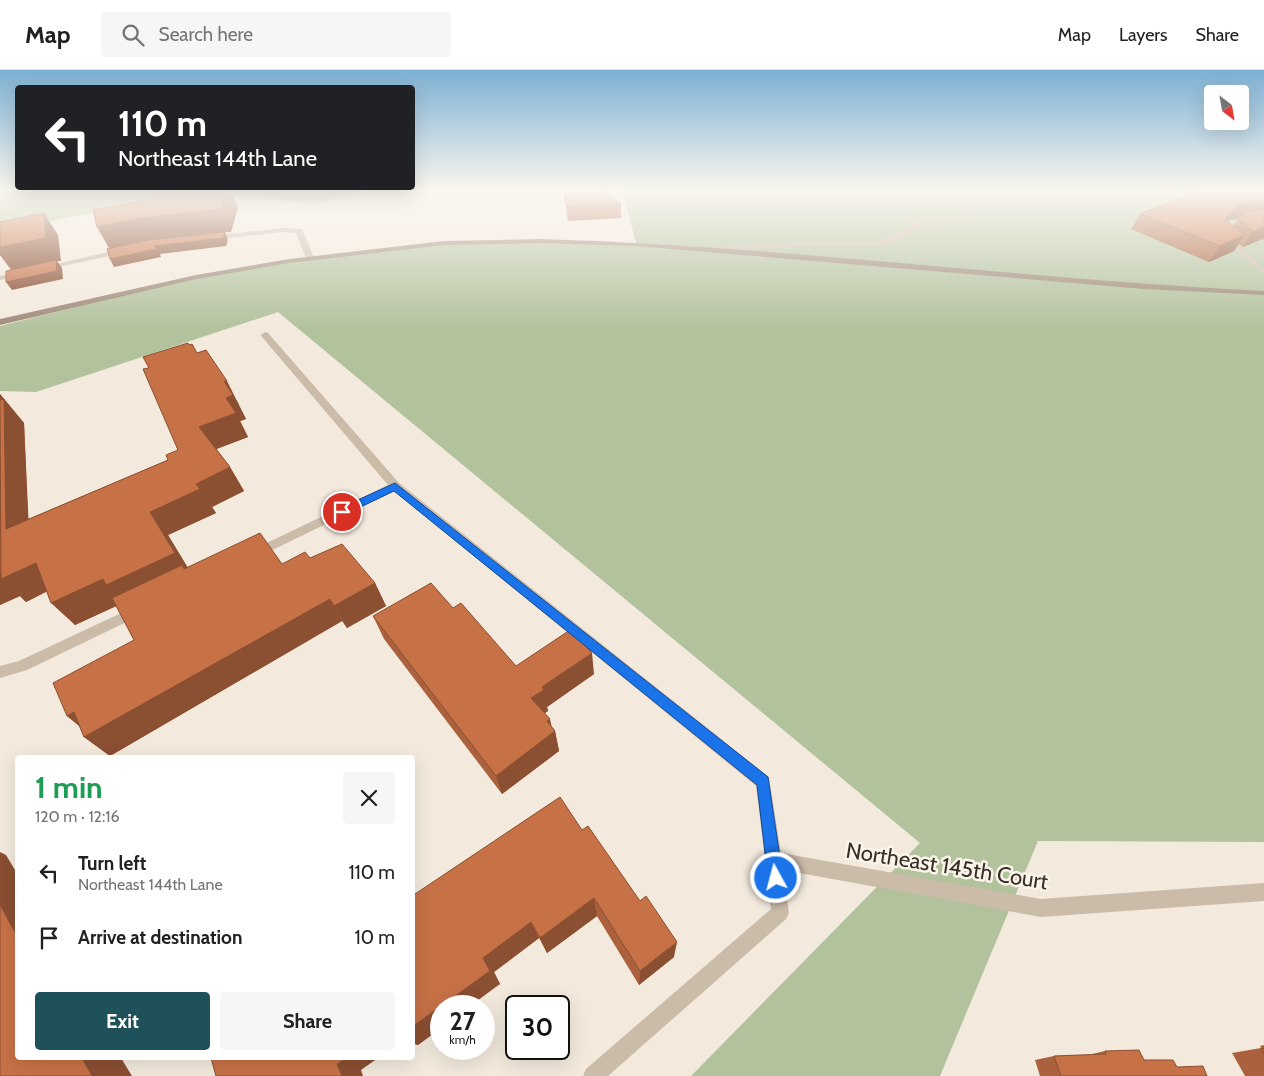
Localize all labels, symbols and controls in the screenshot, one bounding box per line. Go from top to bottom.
search box [101,12,451,57]
text: Map [25,20,71,49]
icon: search [119,21,147,49]
text: Search here [159,23,253,46]
text: Map [1058,24,1091,46]
text: Layers [1119,24,1168,46]
text: Share [1196,24,1239,46]
north arrow [1204,85,1249,130]
map controls [1204,85,1249,130]
text: 110 m [118,102,207,145]
icon: left [35,105,100,170]
text: Northeast 144th Lane [118,145,317,172]
pin [321,491,363,533]
icon: arrive [328,498,356,526]
text: 1 min [35,769,103,806]
button: close [343,772,395,824]
text: 120 m · 12:16 [35,807,120,826]
street label: Northeast 145th Court [844,837,1051,895]
position arrow [749,851,801,903]
text: Turn left [78,852,146,875]
icon: left [35,859,63,887]
text: 110 m [348,861,395,884]
text: Northeast 144th Lane [78,875,223,894]
icon: arrive [35,924,63,952]
text: Arrive at destination [78,926,242,949]
text: 10 m [355,926,395,949]
button: Exit [35,992,210,1050]
button: Share [220,992,395,1050]
speed limit sign: 30 [505,995,570,1060]
text: 27 [450,1006,475,1036]
text: km/h [449,1032,476,1047]

